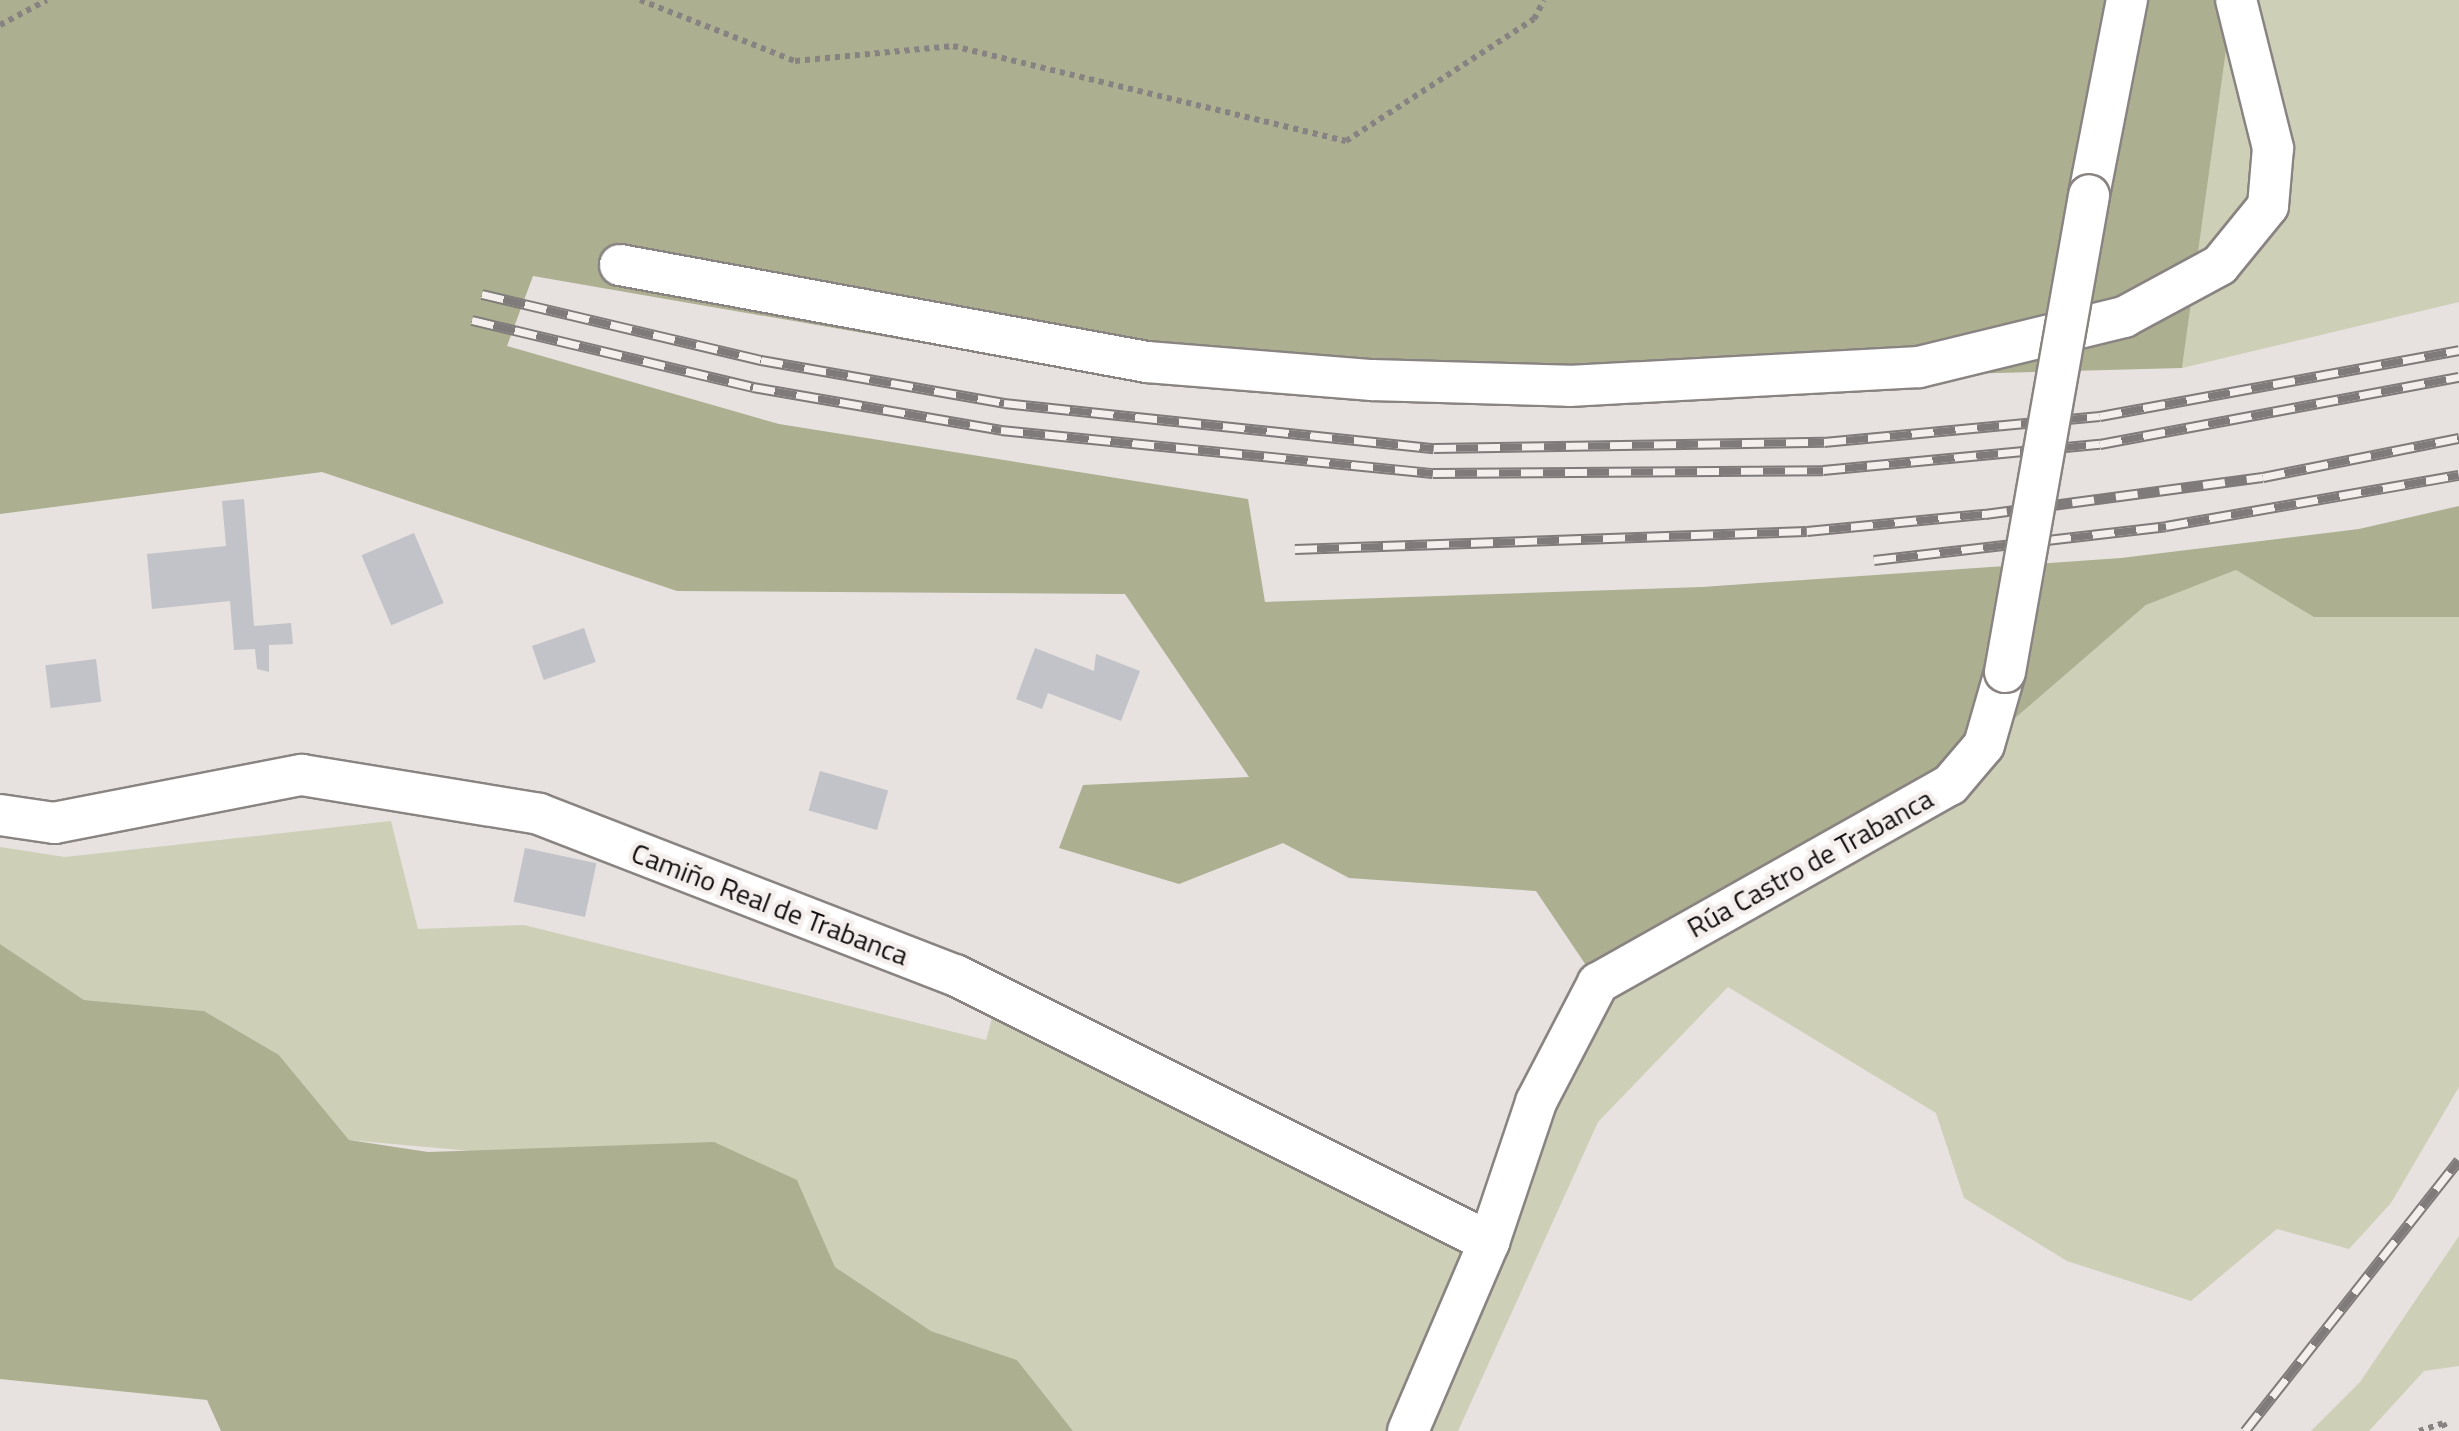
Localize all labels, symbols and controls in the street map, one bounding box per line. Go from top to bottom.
street label: Rúa Castro de Trabanca [1681,781,1939,945]
street label: Camiño Real de Trabanca [627,836,913,972]

